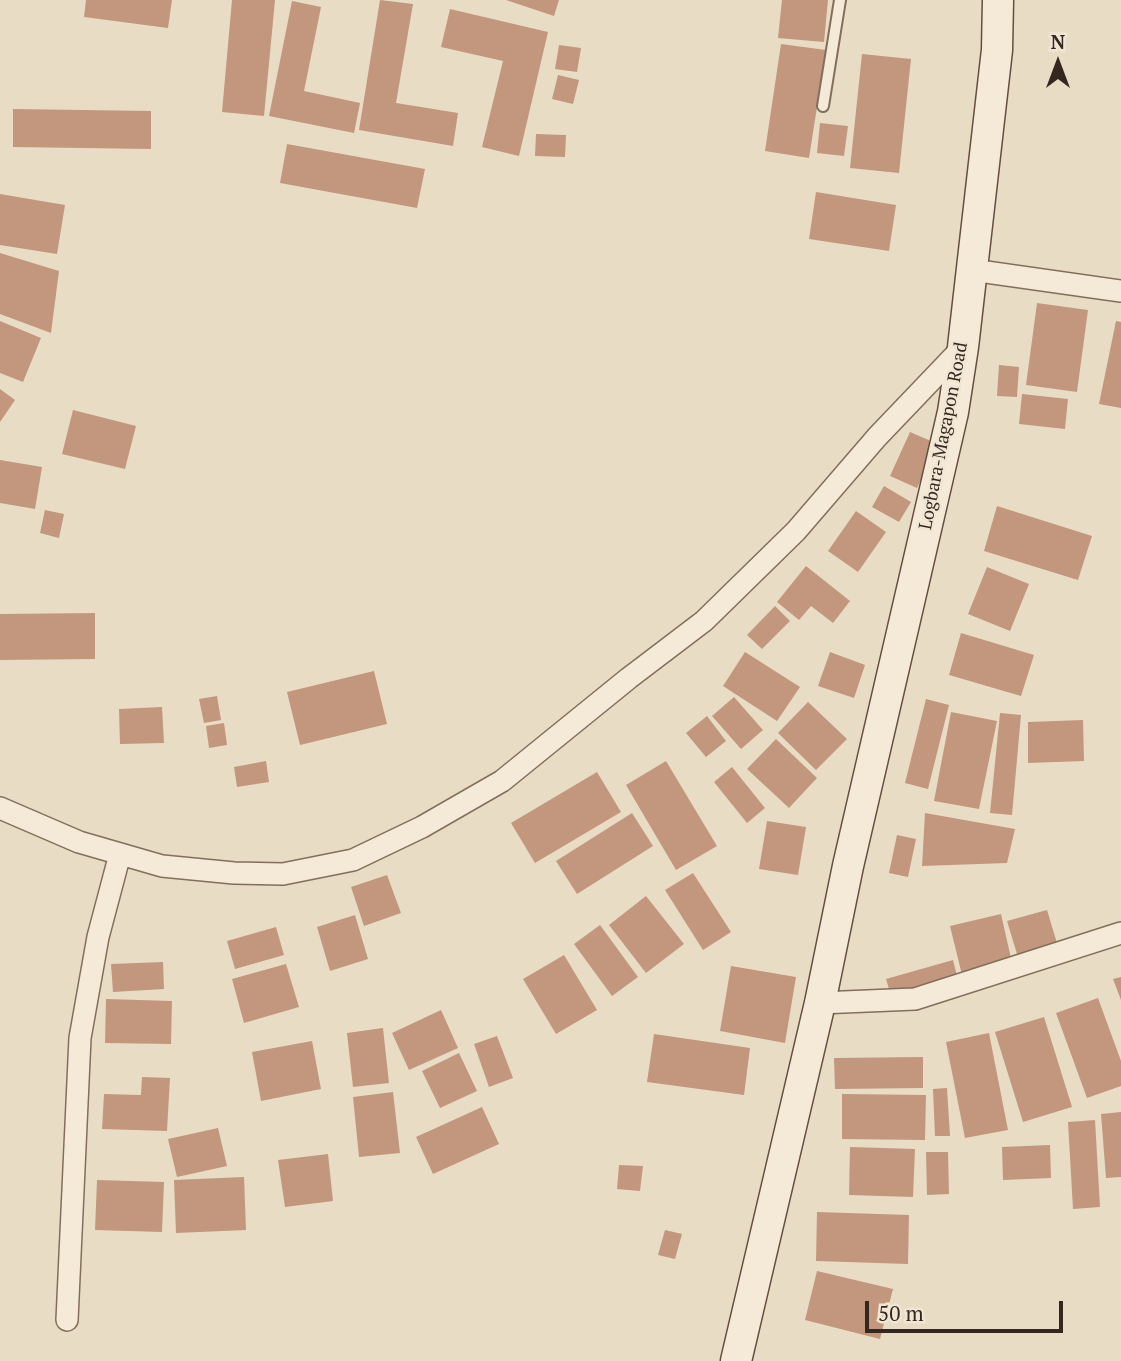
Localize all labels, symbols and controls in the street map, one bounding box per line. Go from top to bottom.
north arrow [1023,28,1093,98]
text: N [1051,29,1065,54]
street label: Logbara-Magapon Road [915,340,973,532]
scale bar [869,1288,1067,1332]
text: 50 m [878,1299,924,1327]

